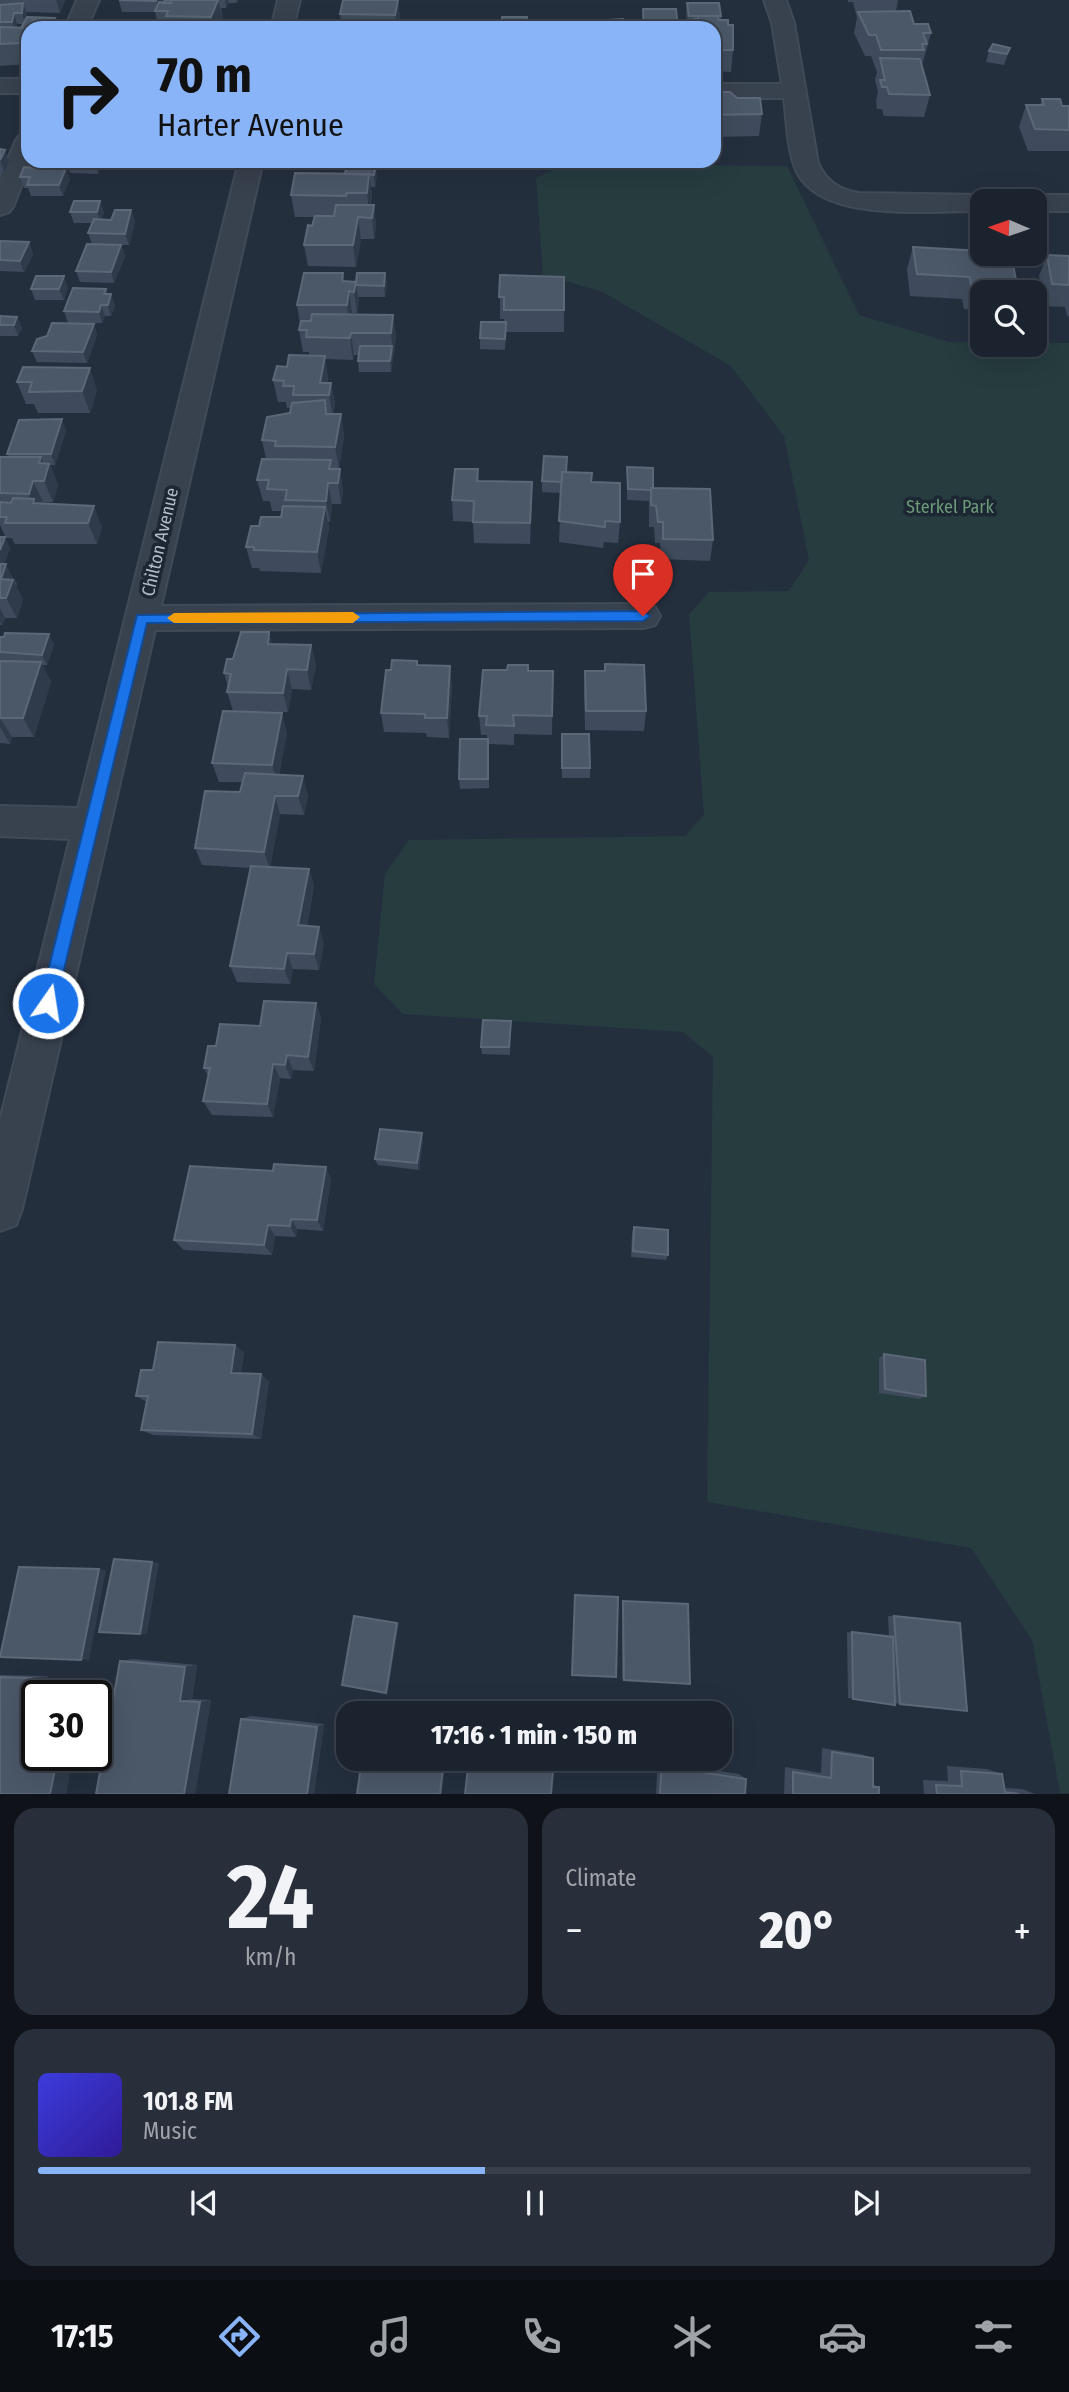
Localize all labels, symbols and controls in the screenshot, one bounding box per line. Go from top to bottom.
text: 70 m [157,46,252,105]
icon: right [42,49,133,140]
text: Harter Avenue [157,106,344,144]
north arrow [970,189,1046,266]
map controls [970,189,1047,357]
button: search [970,280,1047,357]
street label: Chilton Avenue [137,486,183,598]
park label: Sterkel Park [906,496,994,518]
pin [613,544,673,616]
icon: arrive [624,555,662,593]
position arrow [11,966,85,1040]
speed limit sign: 30 [21,1680,112,1771]
text: 17:16 · 1 min · 150 m [431,1720,637,1751]
text: 24 [227,1843,314,1952]
text: Climate [566,1864,636,1892]
text: 20° [759,1899,837,1962]
text: − [566,1908,583,1954]
text: + [1014,1908,1031,1954]
text: km/h [245,1943,296,1971]
text: 101.8 FM [143,2086,233,2117]
text: Music [143,2117,197,2145]
icon: previous [185,2184,223,2222]
icon: pause [516,2184,554,2222]
icon: next [847,2184,885,2222]
icon: directions [215,2312,264,2361]
icon: music [366,2312,415,2361]
icon: phone [517,2312,566,2361]
icon: climate [668,2312,717,2361]
icon: car [818,2312,867,2361]
icon: filters [969,2312,1018,2361]
text: 17:15 [51,2317,114,2355]

